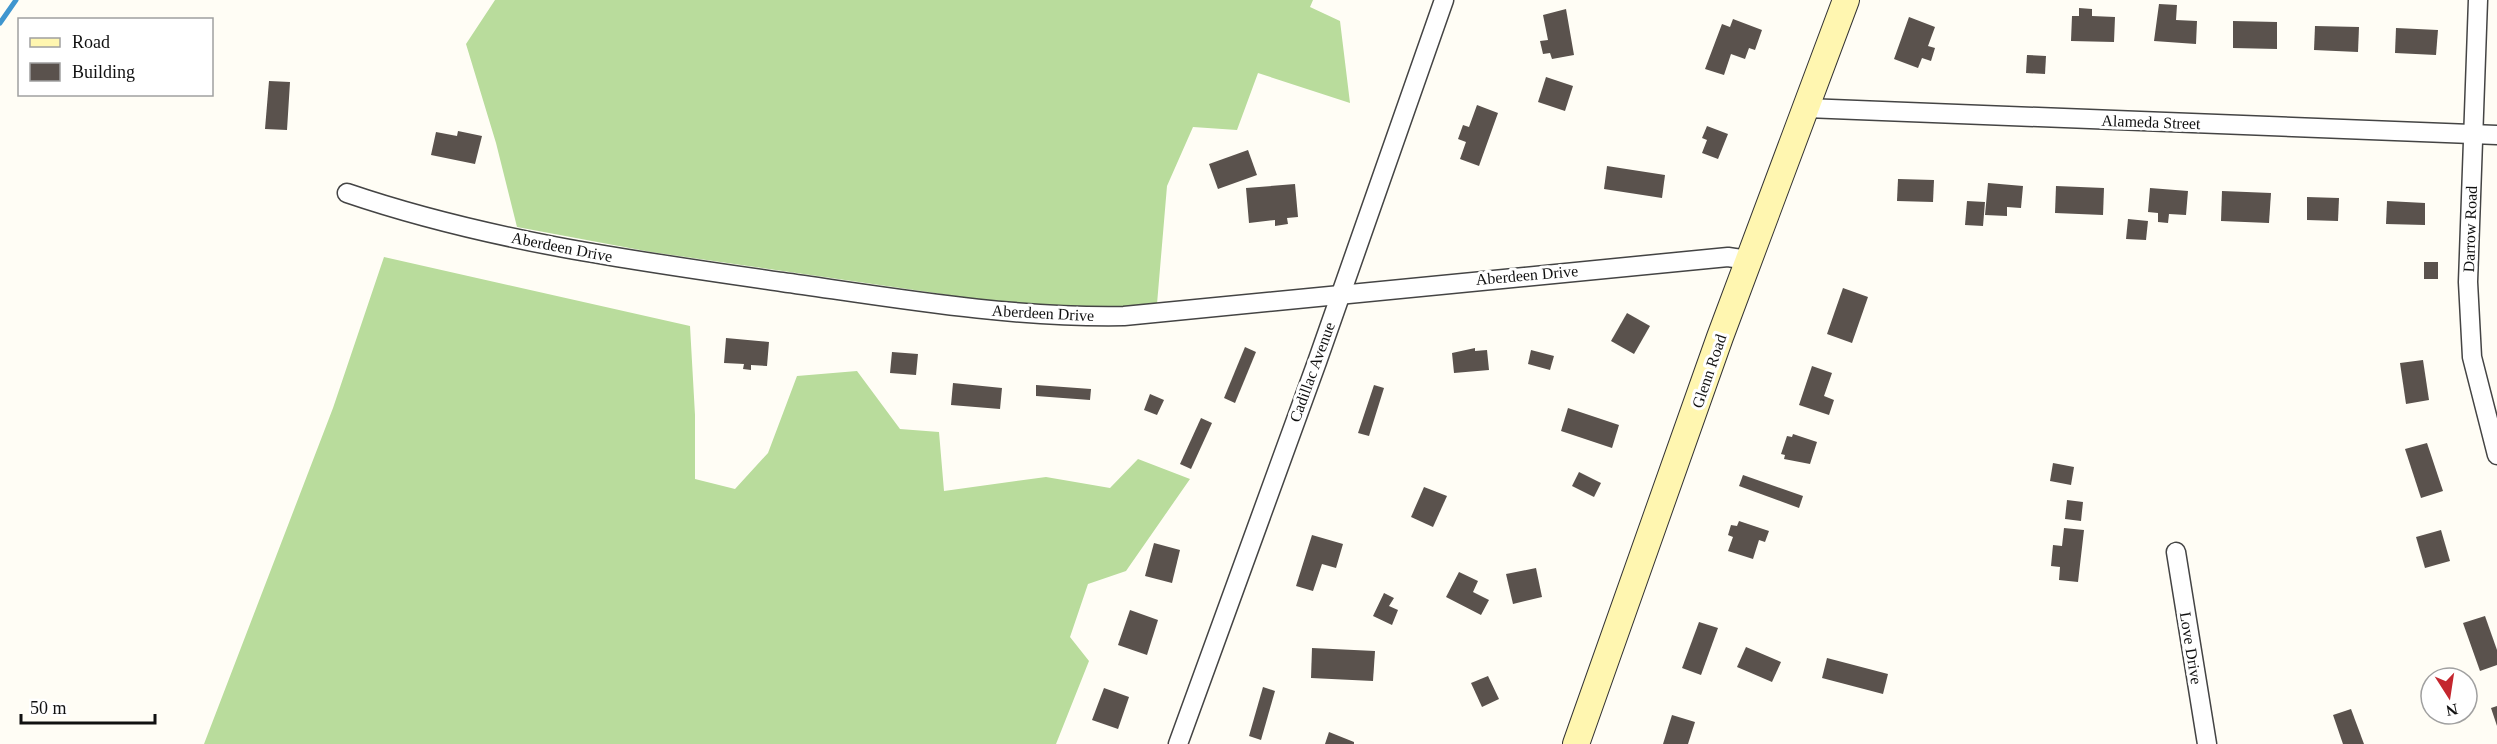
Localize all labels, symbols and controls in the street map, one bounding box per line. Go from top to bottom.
legend [18,18,213,96]
text: Road [72,32,110,52]
text: Building [72,62,135,82]
street label: Alameda Street [2101,112,2201,132]
street label: Darrow Road [2460,185,2480,273]
street label: Aberdeen Drive [510,229,614,265]
street label: Aberdeen Drive [1475,262,1579,288]
street label: Aberdeen Drive [991,302,1095,324]
street label: Cadillac Avenue [1286,320,1338,424]
street label: Glenn Road [1688,332,1730,410]
street label: Love Drive [2177,610,2205,686]
north arrow [2419,666,2479,726]
scale bar [21,687,154,725]
text: 50 m [30,698,67,718]
text: N [2444,701,2459,720]

